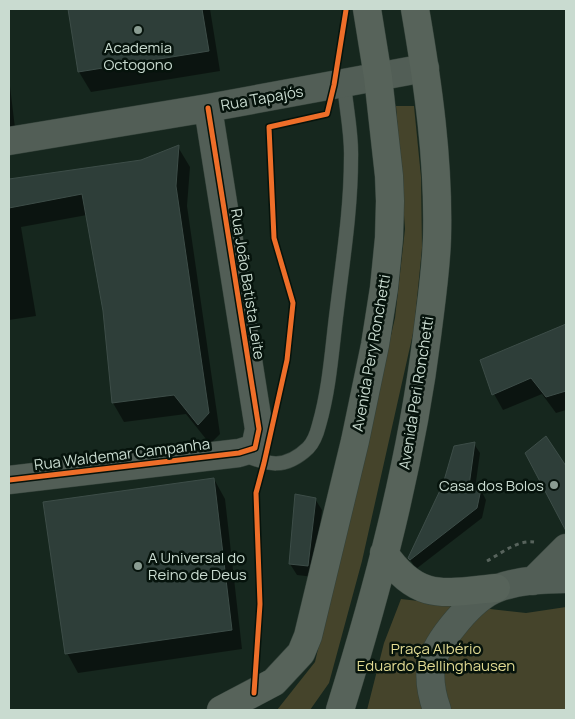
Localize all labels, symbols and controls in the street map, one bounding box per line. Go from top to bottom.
marker: Academia Octogono [132,24,144,36]
place label: Academia Octogono [103,37,173,75]
street label: Rua Tapajós [219,80,305,116]
street label: Rua João Batista Leite [226,207,270,361]
street label: Avenida Pery Ronchetti [347,273,395,433]
street label: Avenida Peri Ronchetti [394,315,438,471]
street label: Rua Waldemar Campanha [33,433,211,475]
place label: Casa dos Bolos [439,475,544,496]
marker: Casa dos Bolos [548,479,560,491]
place label: A Universal do Reino de Deus [148,547,247,585]
marker: A Universal do Reino de Deus [132,560,144,572]
park label: Praça Albério Eduardo Bellinghausen [357,638,515,676]

